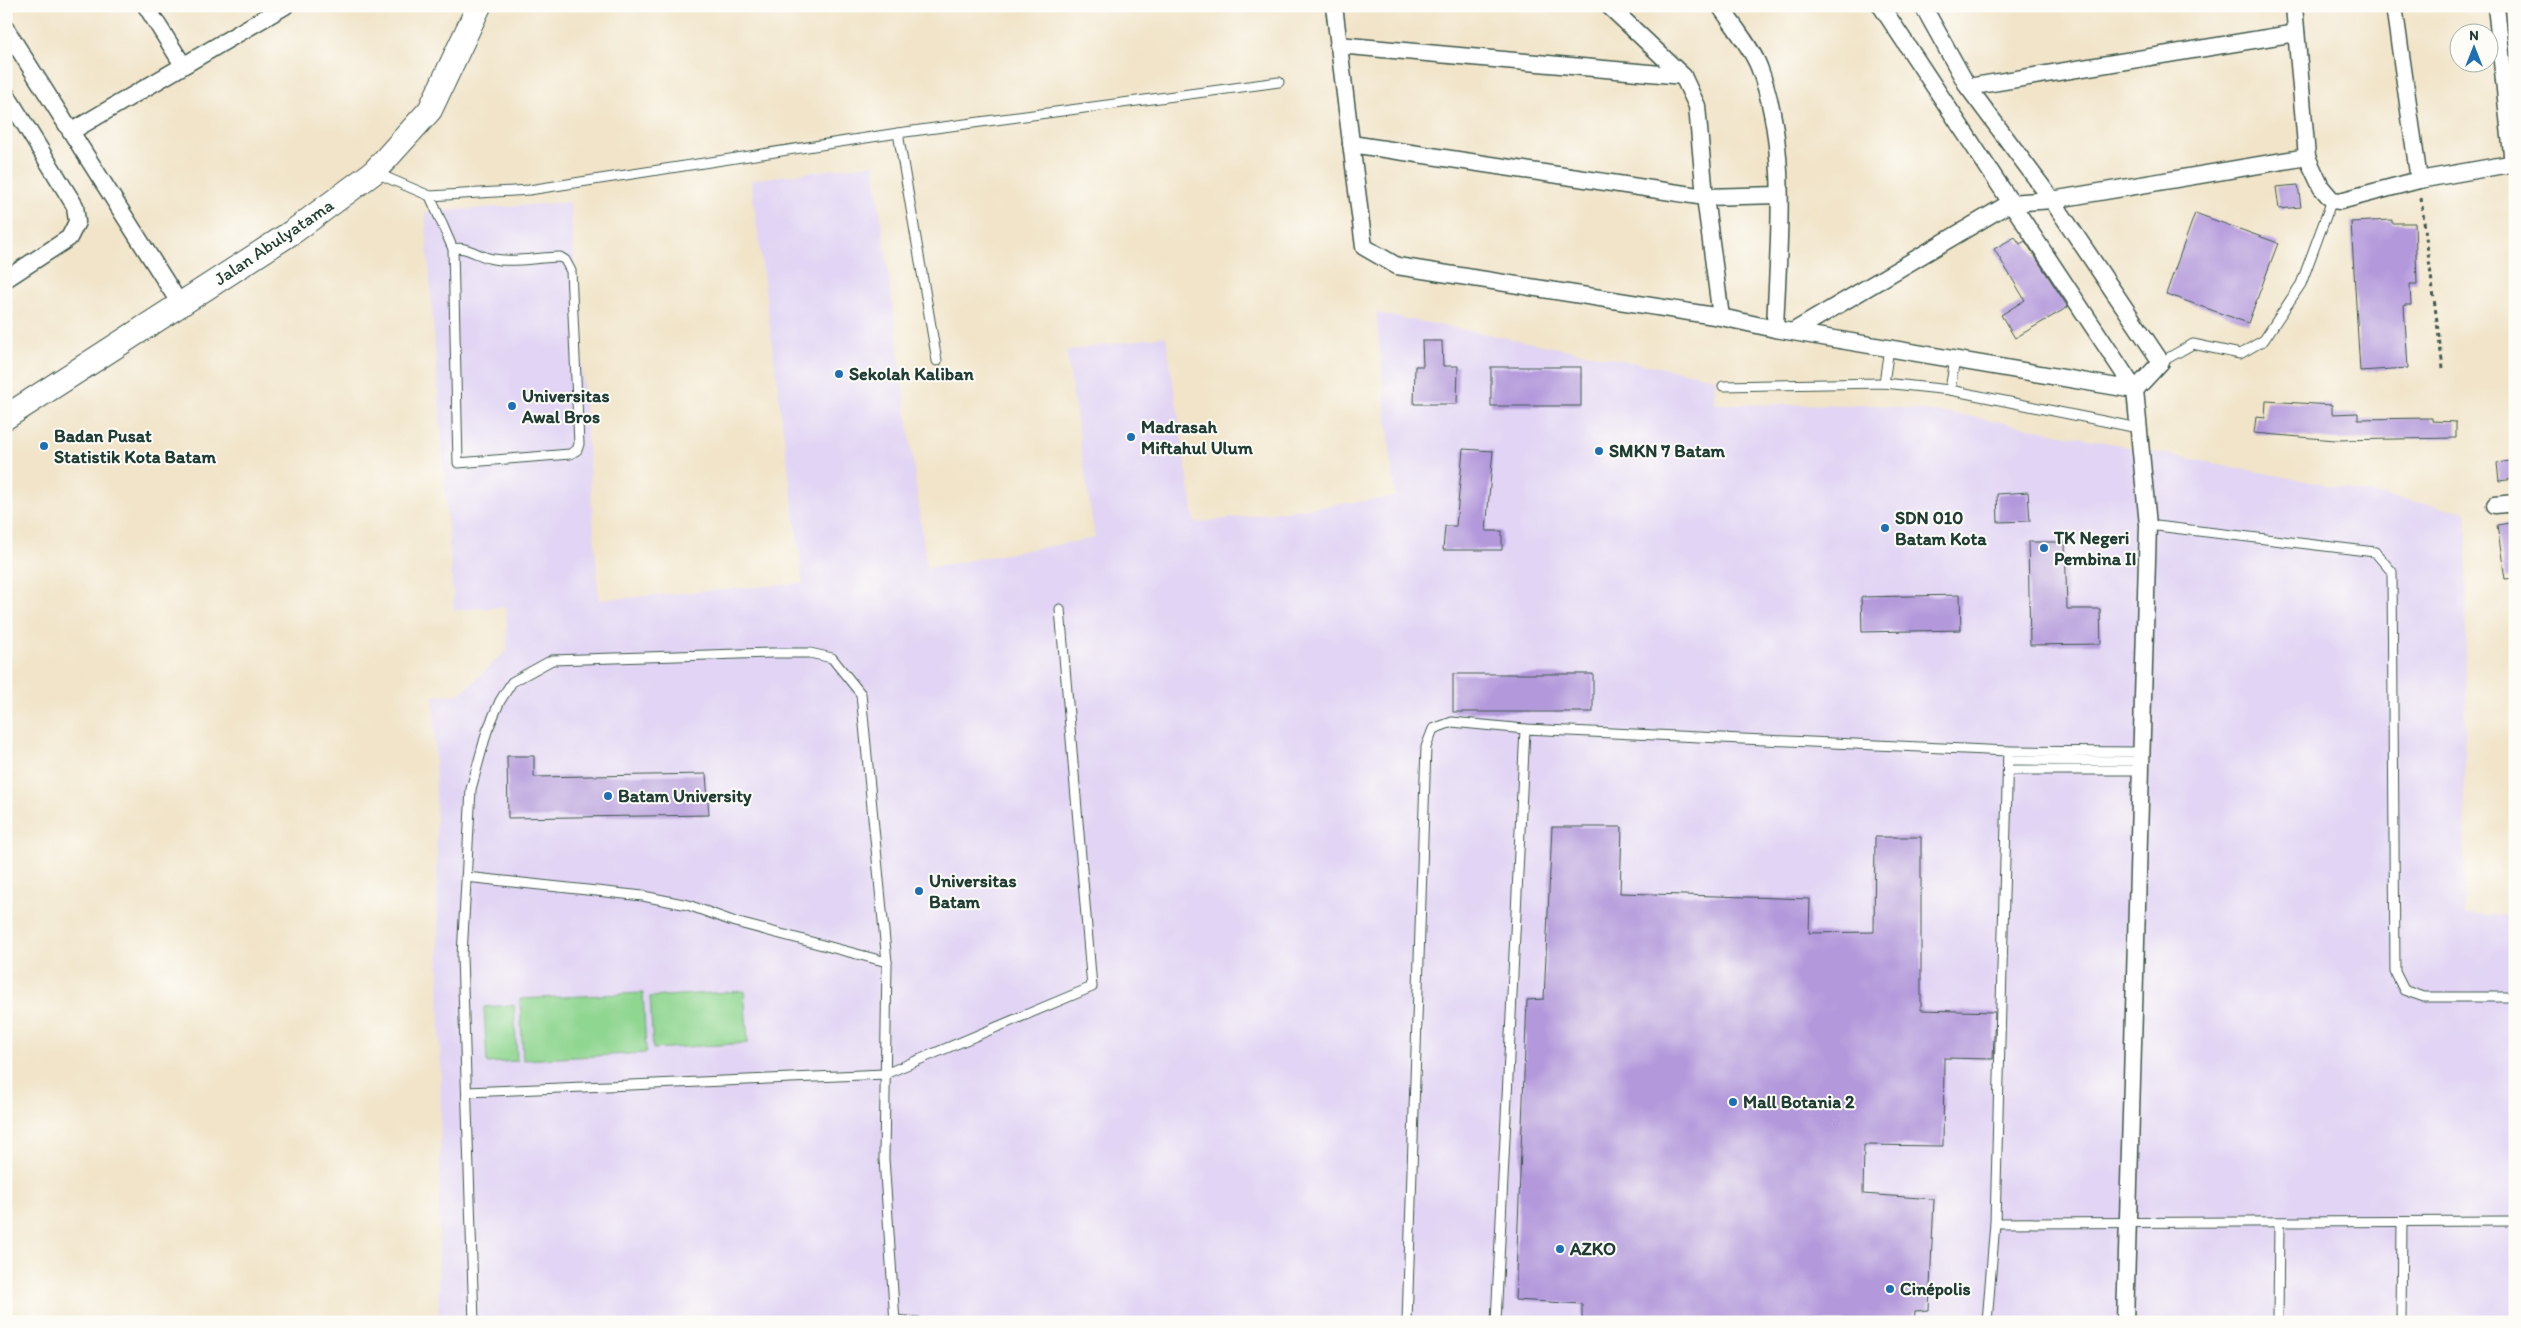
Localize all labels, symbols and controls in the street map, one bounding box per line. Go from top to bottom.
north arrow [2448,22,2498,72]
text: N [2469,27,2479,44]
street label: Jalan Abulyatama [210,194,338,290]
place label: Sekolah Kaliban [849,363,974,385]
marker: Sekolah Kaliban [833,368,845,380]
place label: Universitas Awal Bros [521,385,610,428]
marker: Universitas Awal Bros [506,400,518,412]
place label: Madrasah Miftahul Ulum [1141,416,1254,459]
place label: Badan Pusat Statistik Kota Batam [54,425,216,468]
marker: Madrasah Miftahul Ulum [1125,431,1137,443]
marker: Badan Pusat Statistik Kota Batam [38,440,50,452]
place label: SMKN 7 Batam [1609,440,1726,462]
marker: SMKN 7 Batam [1593,445,1605,457]
place label: SDN 010 Batam Kota [1895,507,1987,550]
marker: SDN 010 Batam Kota [1879,522,1891,534]
place label: TK Negeri Pembina II [2053,527,2136,570]
marker: TK Negeri Pembina II [2038,542,2050,554]
place label: Batam University [618,785,752,807]
marker: Batam University [602,790,614,802]
place label: Universitas Batam [929,870,1017,913]
marker: Universitas Batam [913,885,925,897]
place label: Mall Botania 2 [1743,1091,1855,1113]
marker: Mall Botania 2 [1727,1096,1739,1108]
place label: AZKO [1569,1238,1616,1260]
marker: AZKO [1554,1243,1566,1255]
place label: Cinépolis [1900,1278,1971,1300]
marker: Cinépolis [1884,1283,1896,1295]

